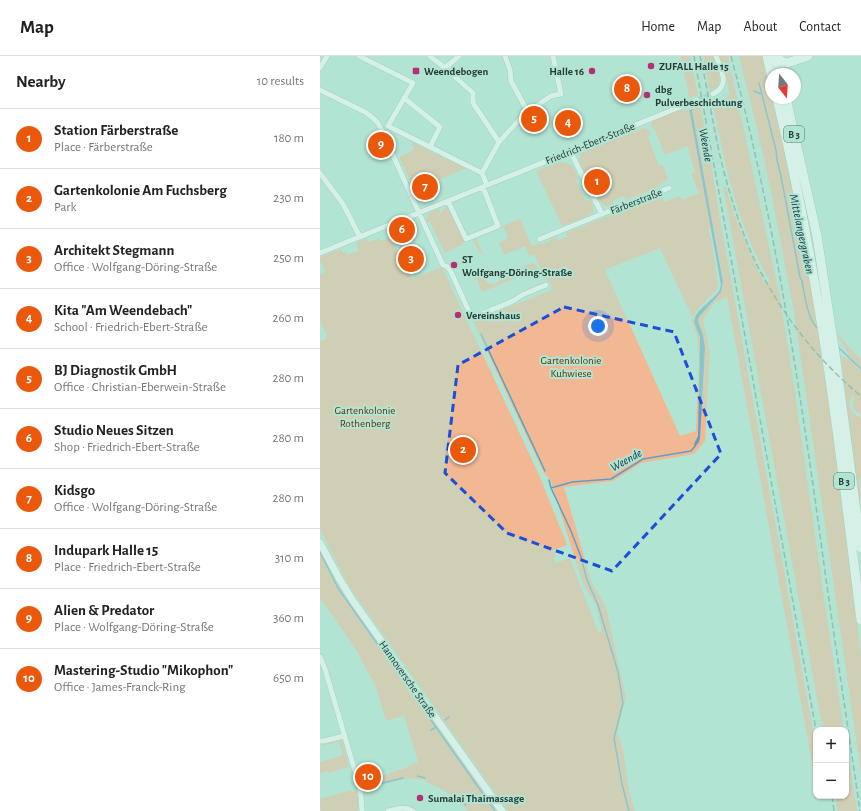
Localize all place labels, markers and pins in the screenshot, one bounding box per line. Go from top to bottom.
marker: ZUFALL Halle 15 [646,61,656,71]
place label: ZUFALL Halle 15 [659,61,729,72]
marker: Weendebogen [411,66,421,76]
place label: Weendebogen [424,66,488,77]
place label: Halle 16 [549,66,584,77]
marker: Halle 16 [587,66,597,76]
pin: 8 [614,74,640,104]
place label: dbg Pulverbeschichtung [655,84,743,108]
marker: dbg Pulverbeschichtung [642,90,652,100]
pin: 5 [521,104,547,134]
pin: 4 [555,108,581,138]
pin: 9 [368,130,394,160]
pin: 1 [584,167,610,197]
pin: 7 [412,172,438,202]
pin: 6 [389,215,415,245]
pin: 3 [398,244,424,274]
place label: ST Wolfgang-Döring-Straße [462,254,572,278]
marker: ST Wolfgang-Döring-Straße [449,260,459,270]
marker: Vereinshaus [453,310,463,320]
place label: Vereinshaus [466,310,520,321]
pin: 2 [450,435,476,465]
pin: 10 [355,762,381,792]
marker: Sumalai Thaimassage [415,793,425,803]
place label: Sumalai Thaimassage [428,793,524,804]

